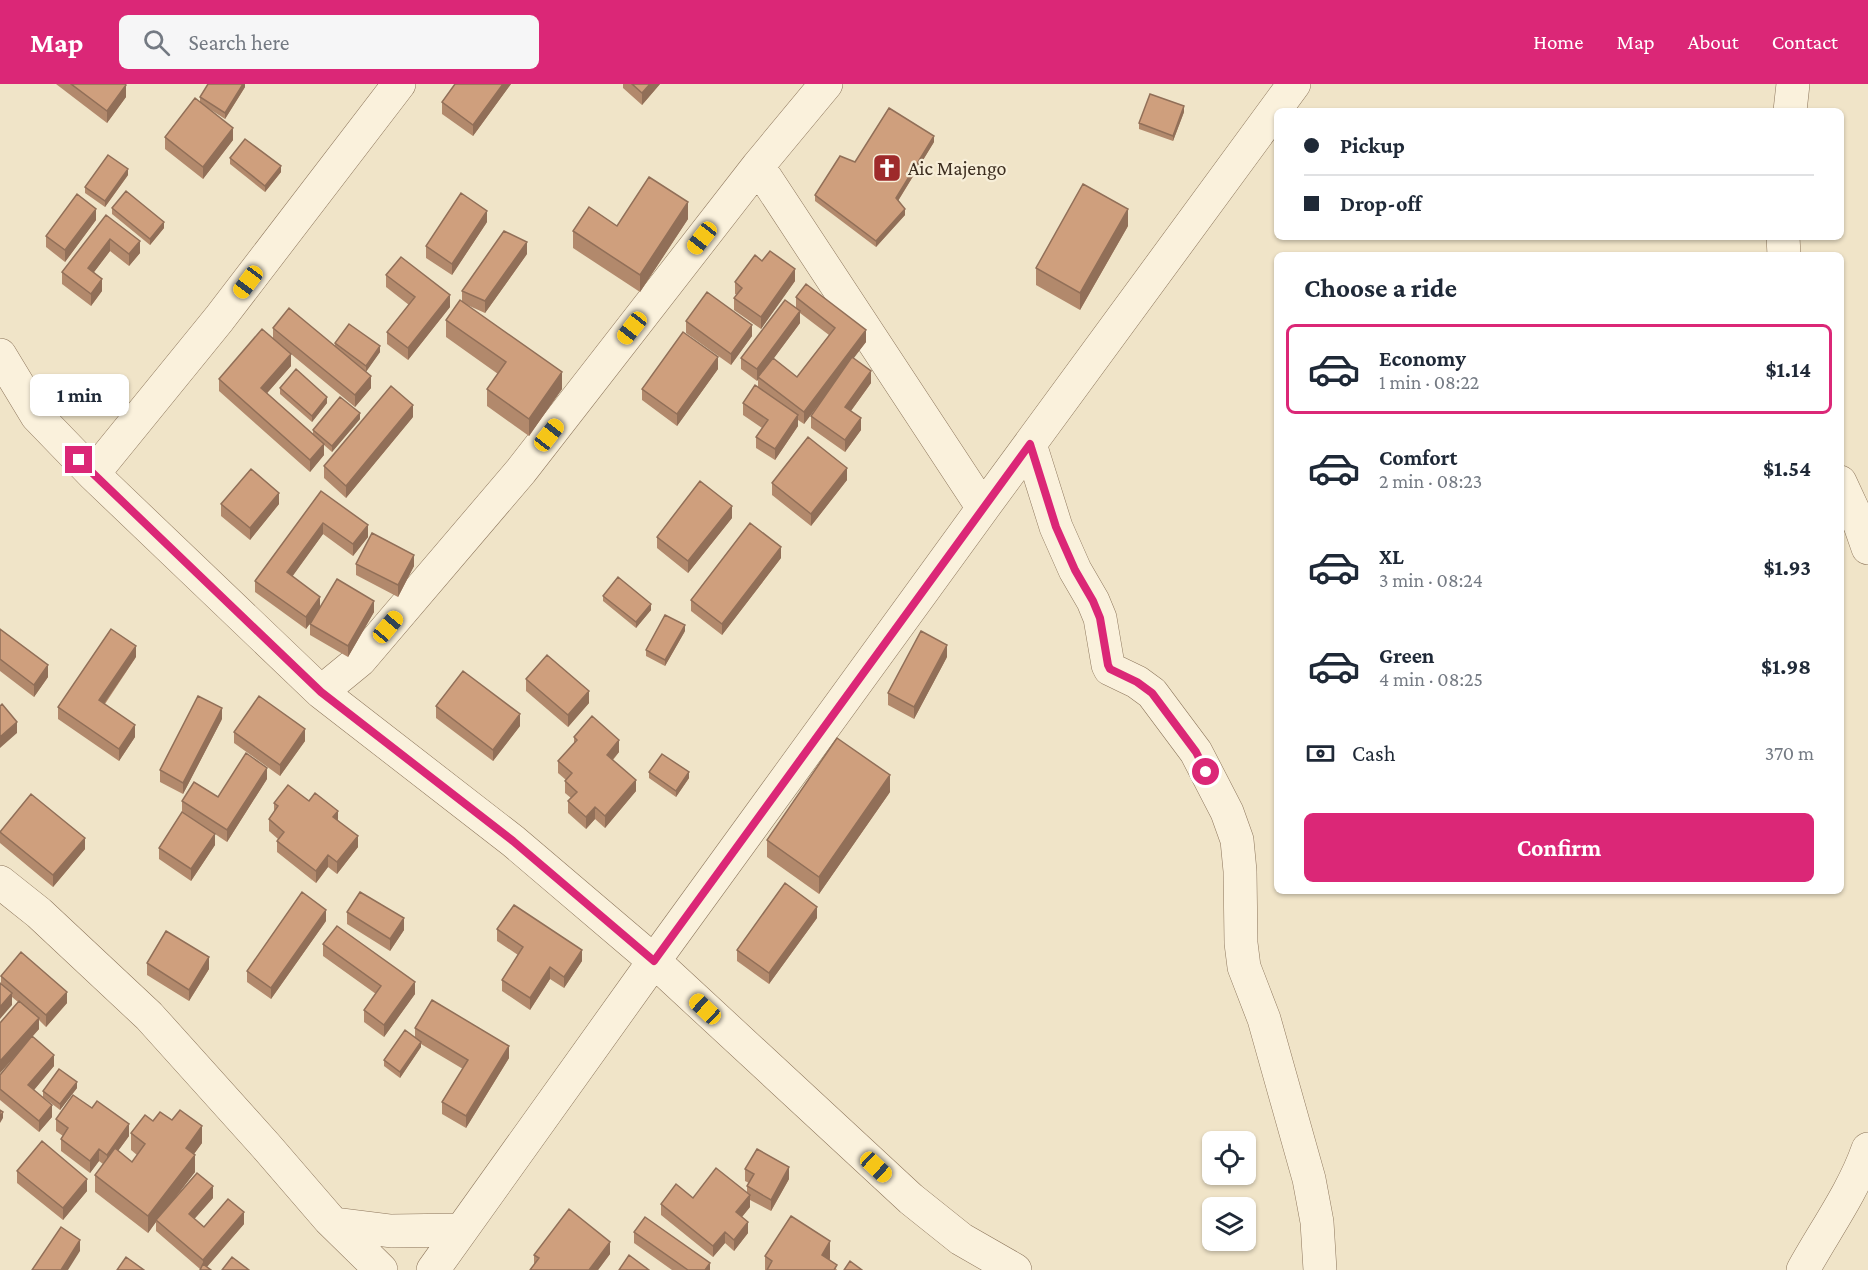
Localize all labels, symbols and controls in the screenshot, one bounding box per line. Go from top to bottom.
search box [119,15,539,69]
icon: search [140,26,173,59]
text: Map [30,27,83,58]
text: Search here [188,30,289,55]
text: Home [1533,30,1583,54]
text: Map [1616,30,1655,54]
text: About [1688,30,1739,54]
text: Contact [1772,30,1838,54]
text: Pickup [1340,133,1405,158]
church icon: Aic Majengo [871,152,903,184]
place label: Aic Majengo [908,157,1006,180]
text: Drop-off [1340,191,1422,216]
car [684,218,720,258]
car [230,262,266,302]
text: Choose a ride [1304,273,1457,303]
car [614,308,650,348]
icon: car [1307,342,1361,396]
text: Economy [1379,346,1466,371]
text: $1.14 [1766,357,1811,382]
text: 1 min · 08:22 [1379,371,1479,393]
callout: 1 min [29,373,128,415]
text: 1 min [57,384,102,406]
car [531,415,567,455]
icon: car [1307,441,1361,495]
text: Comfort [1379,445,1457,470]
route end [65,446,92,473]
text: $1.54 [1763,456,1811,481]
text: 2 min · 08:23 [1379,470,1482,492]
icon: car [1307,540,1361,594]
text: XL [1379,544,1404,569]
text: $1.93 [1763,555,1811,580]
text: 3 min · 08:24 [1379,569,1483,591]
car [370,607,406,647]
icon: car [1307,639,1361,693]
text: Green [1379,643,1435,668]
text: $1.98 [1761,654,1811,679]
text: 4 min · 08:25 [1379,668,1483,690]
icon: cash [1304,737,1337,770]
text: Cash [1352,741,1396,766]
text: 370 m [1765,742,1814,764]
route start [1192,758,1219,785]
button: Confirm [1304,813,1814,882]
car [686,990,724,1028]
map controls [1202,1131,1256,1251]
button: locate [1202,1131,1256,1185]
car [857,1148,895,1186]
button: layers [1202,1197,1256,1251]

